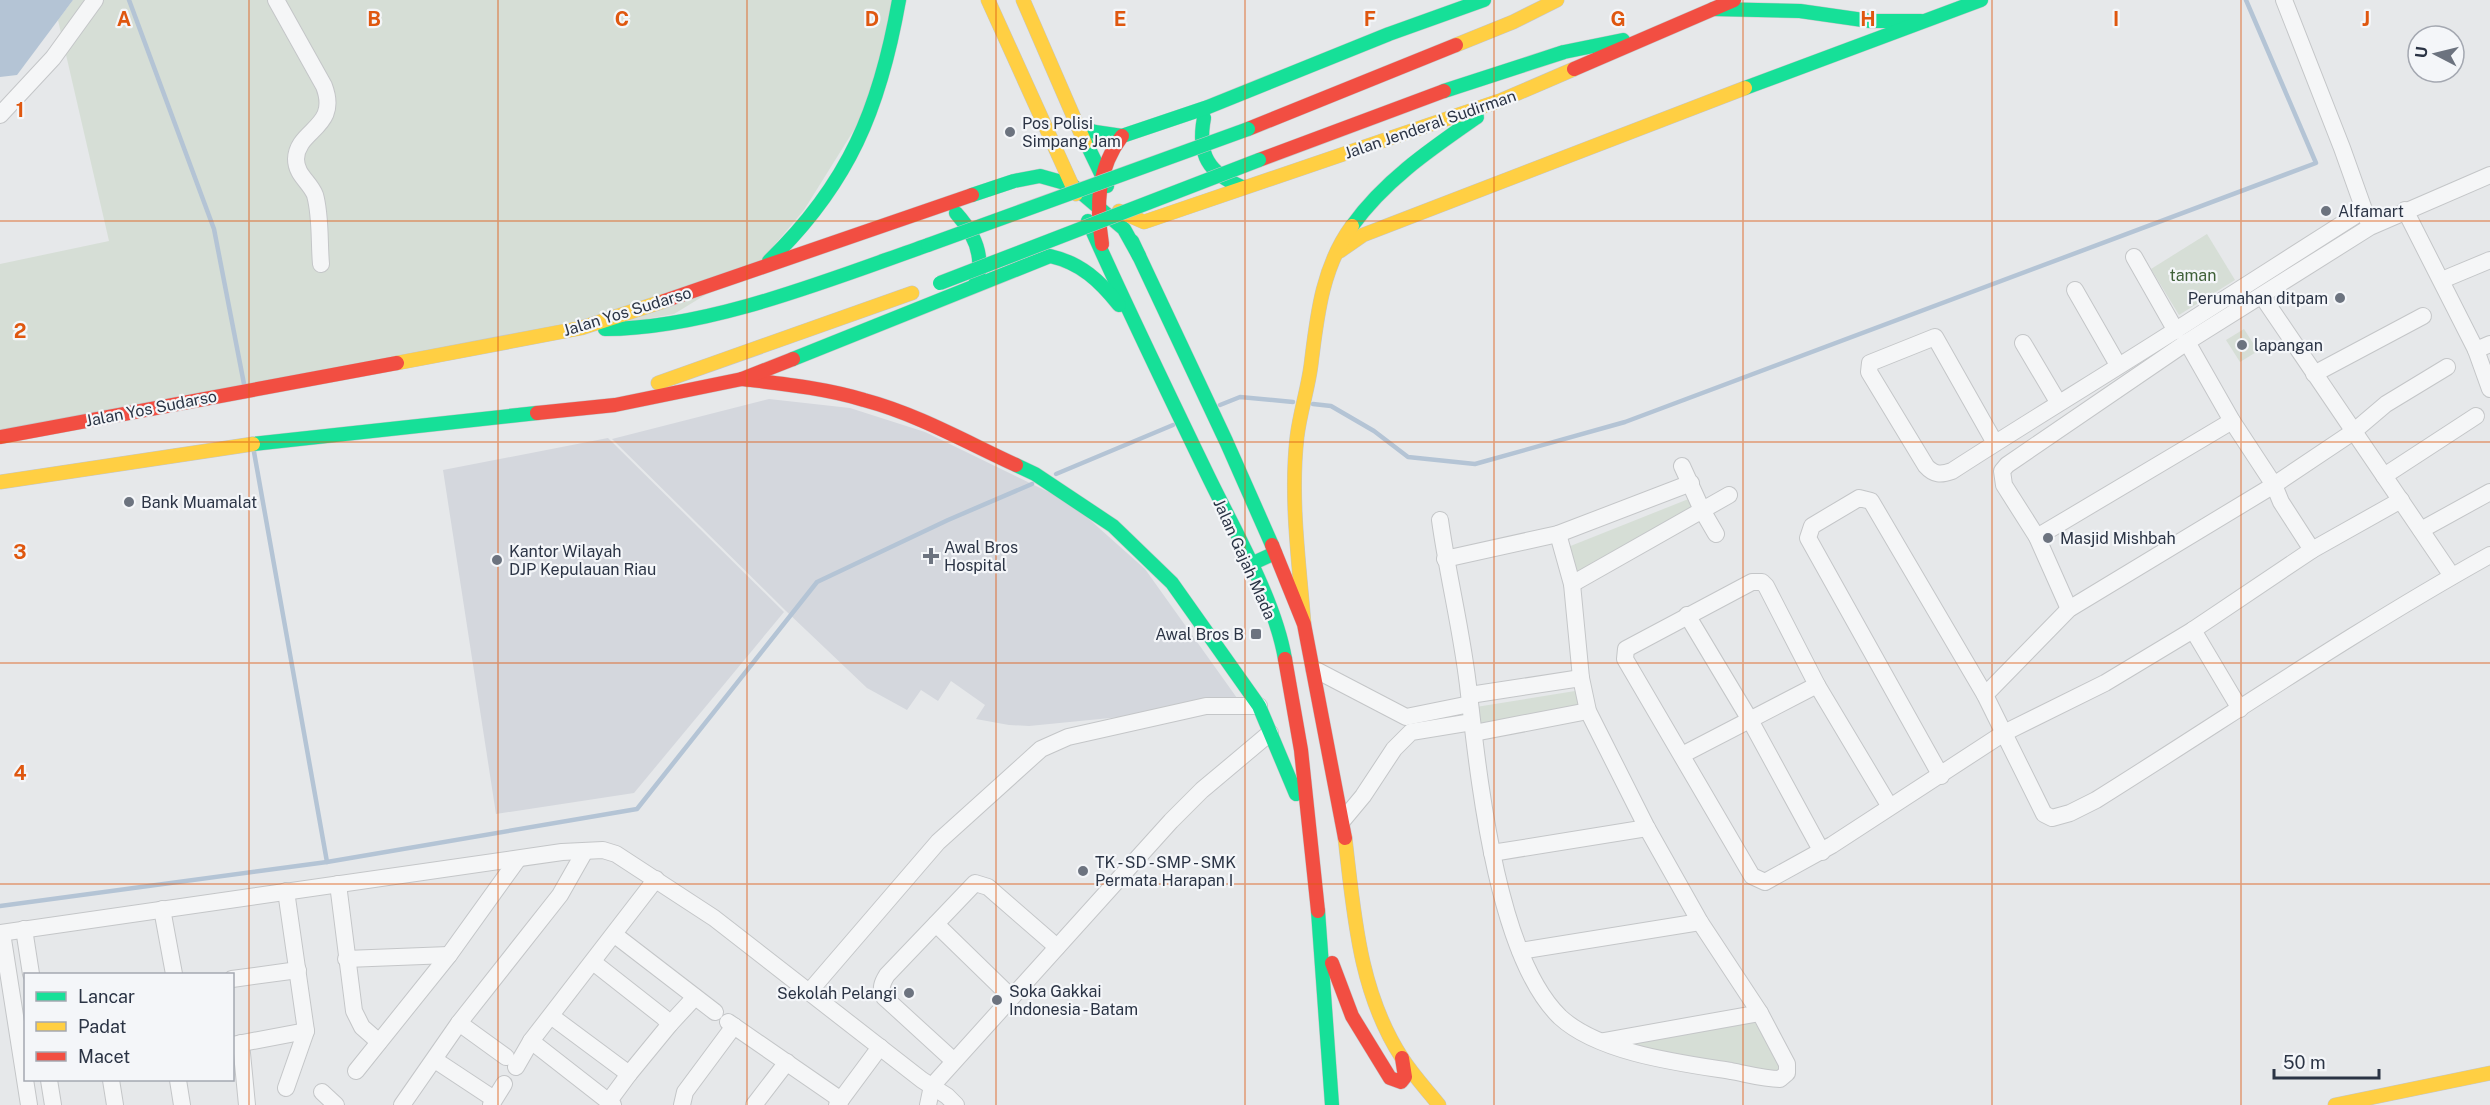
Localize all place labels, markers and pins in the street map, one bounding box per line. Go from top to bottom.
place label: Pos Polisi Simpang Jam [1022,114,1121,151]
marker: Pos Polisi Simpang Jam [1003,125,1017,139]
place label: Alfamart [2338,202,2404,221]
marker: Alfamart [2319,204,2333,218]
place label: Perumahan ditpam [2188,289,2328,308]
marker: Perumahan ditpam [2333,291,2347,305]
place label: lapangan [2254,336,2323,355]
marker: lapangan [2235,338,2249,352]
place label: Bank Muamalat [141,493,257,512]
marker: Bank Muamalat [122,495,136,509]
place label: Masjid Mishbah [2060,529,2176,548]
marker: Masjid Mishbah [2041,531,2055,545]
place label: Awal Bros Hospital [944,538,1018,575]
place label: Kantor Wilayah DJP Kepulauan Riau [509,542,656,579]
marker: Awal Bros Hospital [922,547,940,565]
marker: Kantor Wilayah DJP Kepulauan Riau [490,553,504,567]
place label: Awal Bros B [1155,625,1244,644]
marker: Awal Bros B [1249,627,1263,641]
place label: TK - SD - SMP - SMK Permata Harapan I [1095,853,1236,890]
marker: TK - SD - SMP - SMK Permata Harapan I [1076,864,1090,878]
place label: Soka Gakkai Indonesia - Batam [1009,982,1138,1019]
place label: Sekolah Pelangi [777,984,897,1003]
marker: Sekolah Pelangi [902,986,916,1000]
marker: Soka Gakkai Indonesia - Batam [990,993,1004,1007]

